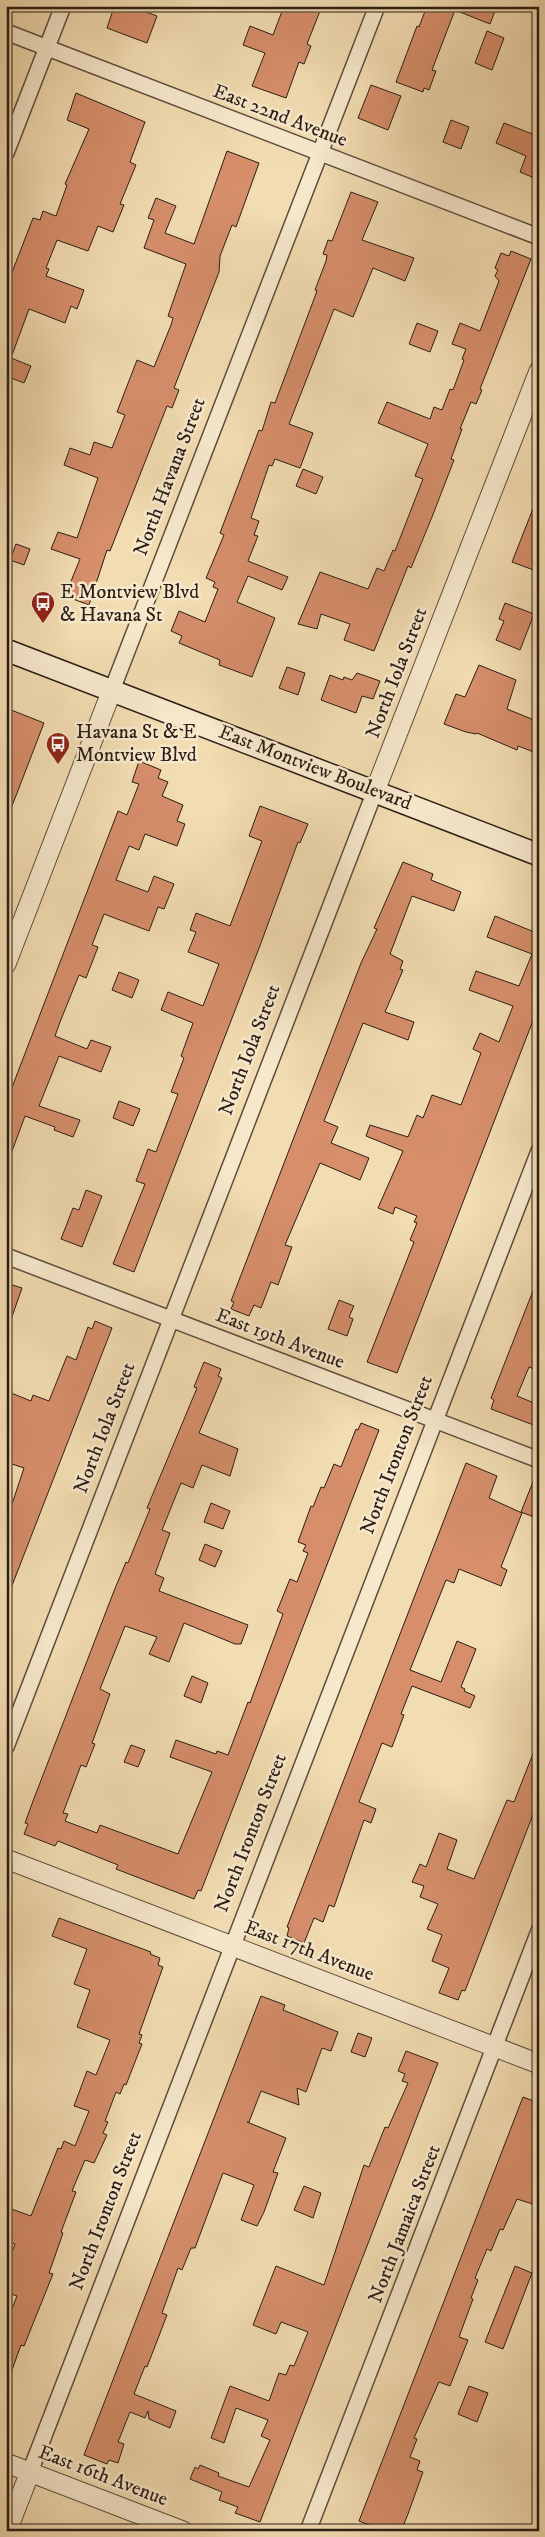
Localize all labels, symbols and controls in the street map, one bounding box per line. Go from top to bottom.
street label: East 22nd Avenue [209,79,351,153]
street label: North Havana Street [128,394,212,560]
place label: E Montview Blvd & Havana St [60,580,199,628]
bus stop icon: E Montview Blvd & Havana St [30,590,56,624]
street label: North Iola Street [361,604,433,742]
place label: Havana St & E Montview Blvd [76,720,197,768]
street label: East Montview Boulevard [215,720,415,816]
bus stop icon: Havana St & E Montview Blvd [45,731,71,765]
street label: North Iola Street [214,981,286,1119]
street label: East 19th Avenue [212,1303,348,1375]
street label: North Iola Street [69,1359,141,1497]
street label: North Ironton Street [355,1372,439,1538]
street label: North Ironton Street [209,1750,293,1916]
street label: East 17th Avenue [241,1915,377,1987]
street label: North Ironton Street [64,2128,148,2294]
street label: North Jamaica Street [363,2141,447,2307]
street label: East 16th Avenue [35,2440,171,2512]

